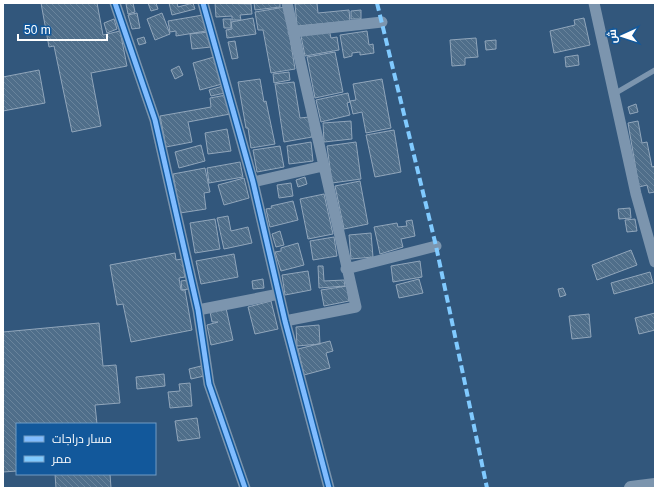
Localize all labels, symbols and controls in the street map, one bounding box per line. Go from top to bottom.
scale bar [18,16,107,42]
north arrow [602,16,642,56]
text: 50 m [24,23,51,37]
text: ش [606,29,619,44]
legend [16,423,156,475]
text: مسار دراجات [52,432,112,446]
text: ممر [51,452,71,466]

